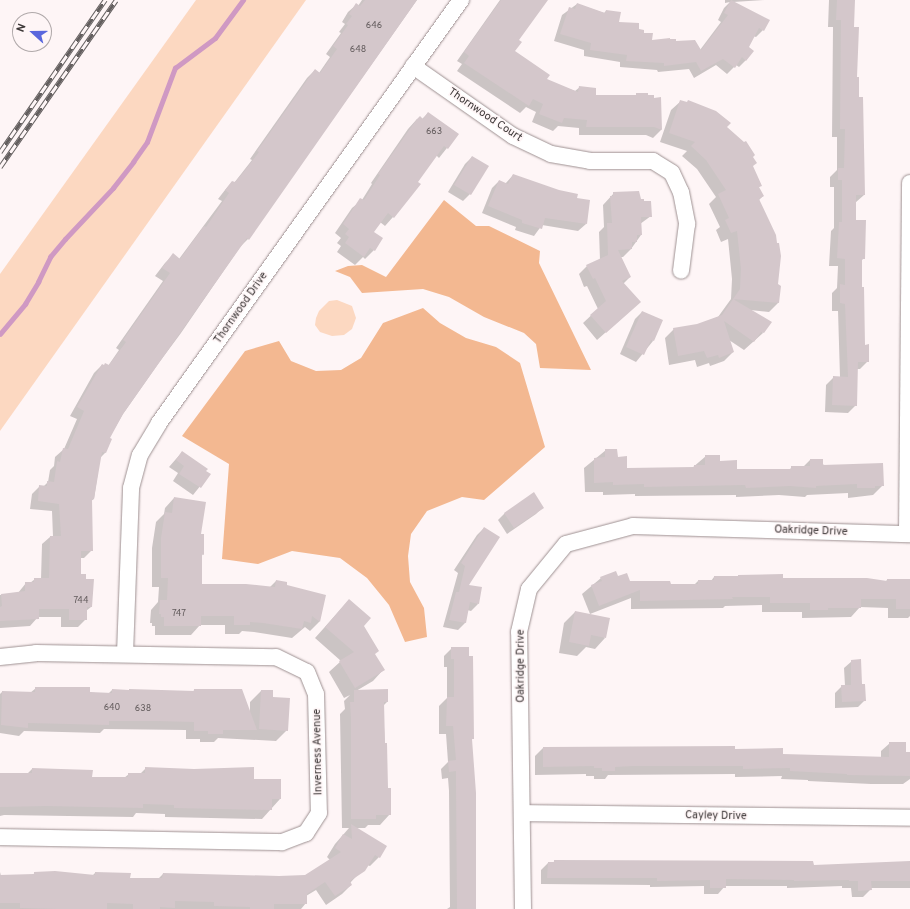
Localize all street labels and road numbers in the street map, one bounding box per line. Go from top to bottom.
street label: Thornwood Court [445,85,525,145]
street label: Thornwood Drive [211,270,271,346]
street label: Oakridge Drive [774,523,848,539]
street label: Oakridge Drive [514,629,528,703]
street label: Inverness Avenue [311,708,325,796]
street label: Cayley Drive [685,809,747,823]

